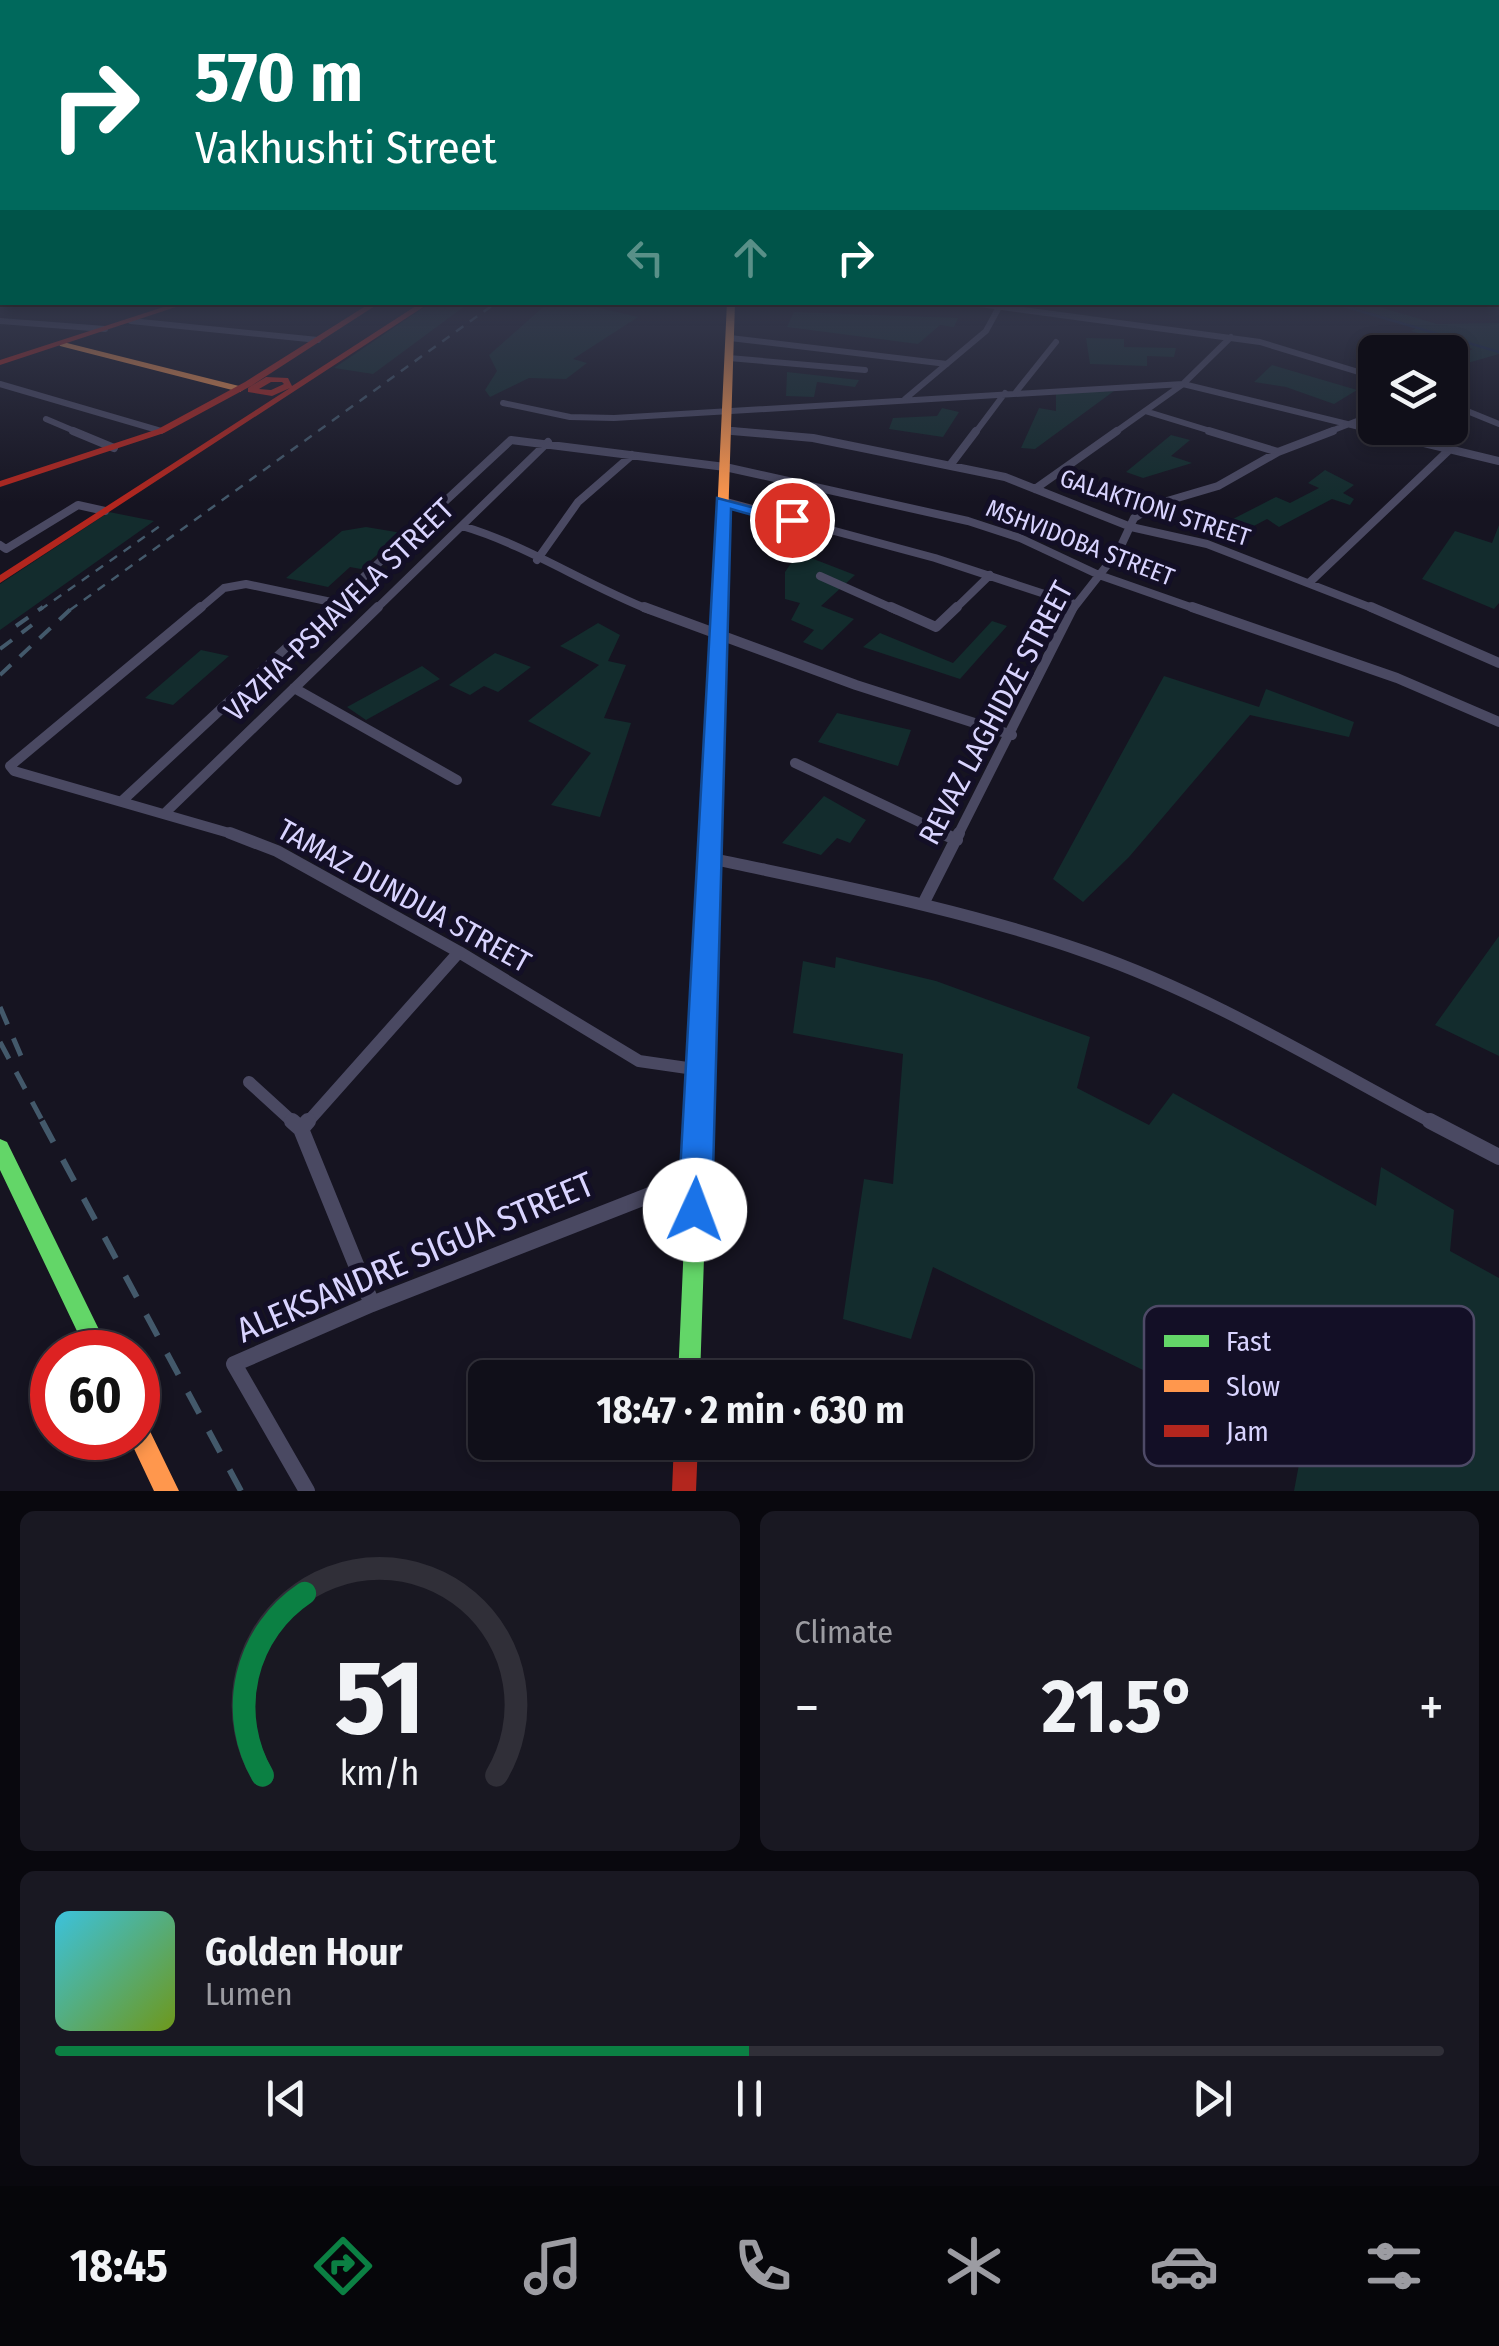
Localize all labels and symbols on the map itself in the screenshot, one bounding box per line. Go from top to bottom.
street label: GALAKTIONI STREET [1056,463,1254,553]
pin [750,478,835,563]
street label: VAZHA-PSHAVELA STREET [217,491,461,729]
street label: MSHVIDOBA STREET [982,493,1179,593]
street label: REVAZ LAGHIDZE STREET [911,575,1081,851]
street label: TAMAZ DUNDUA STREET [271,811,537,981]
position arrow [643,1158,747,1262]
street label: ALEKSANDRE SIGUA STREET [230,1162,601,1351]
legend [1144,1306,1474,1466]
text: Fast [1226,1325,1272,1358]
speed limit sign: 60 [30,1330,160,1460]
text: Slow [1226,1370,1280,1403]
text: Jam [1226,1415,1269,1448]

